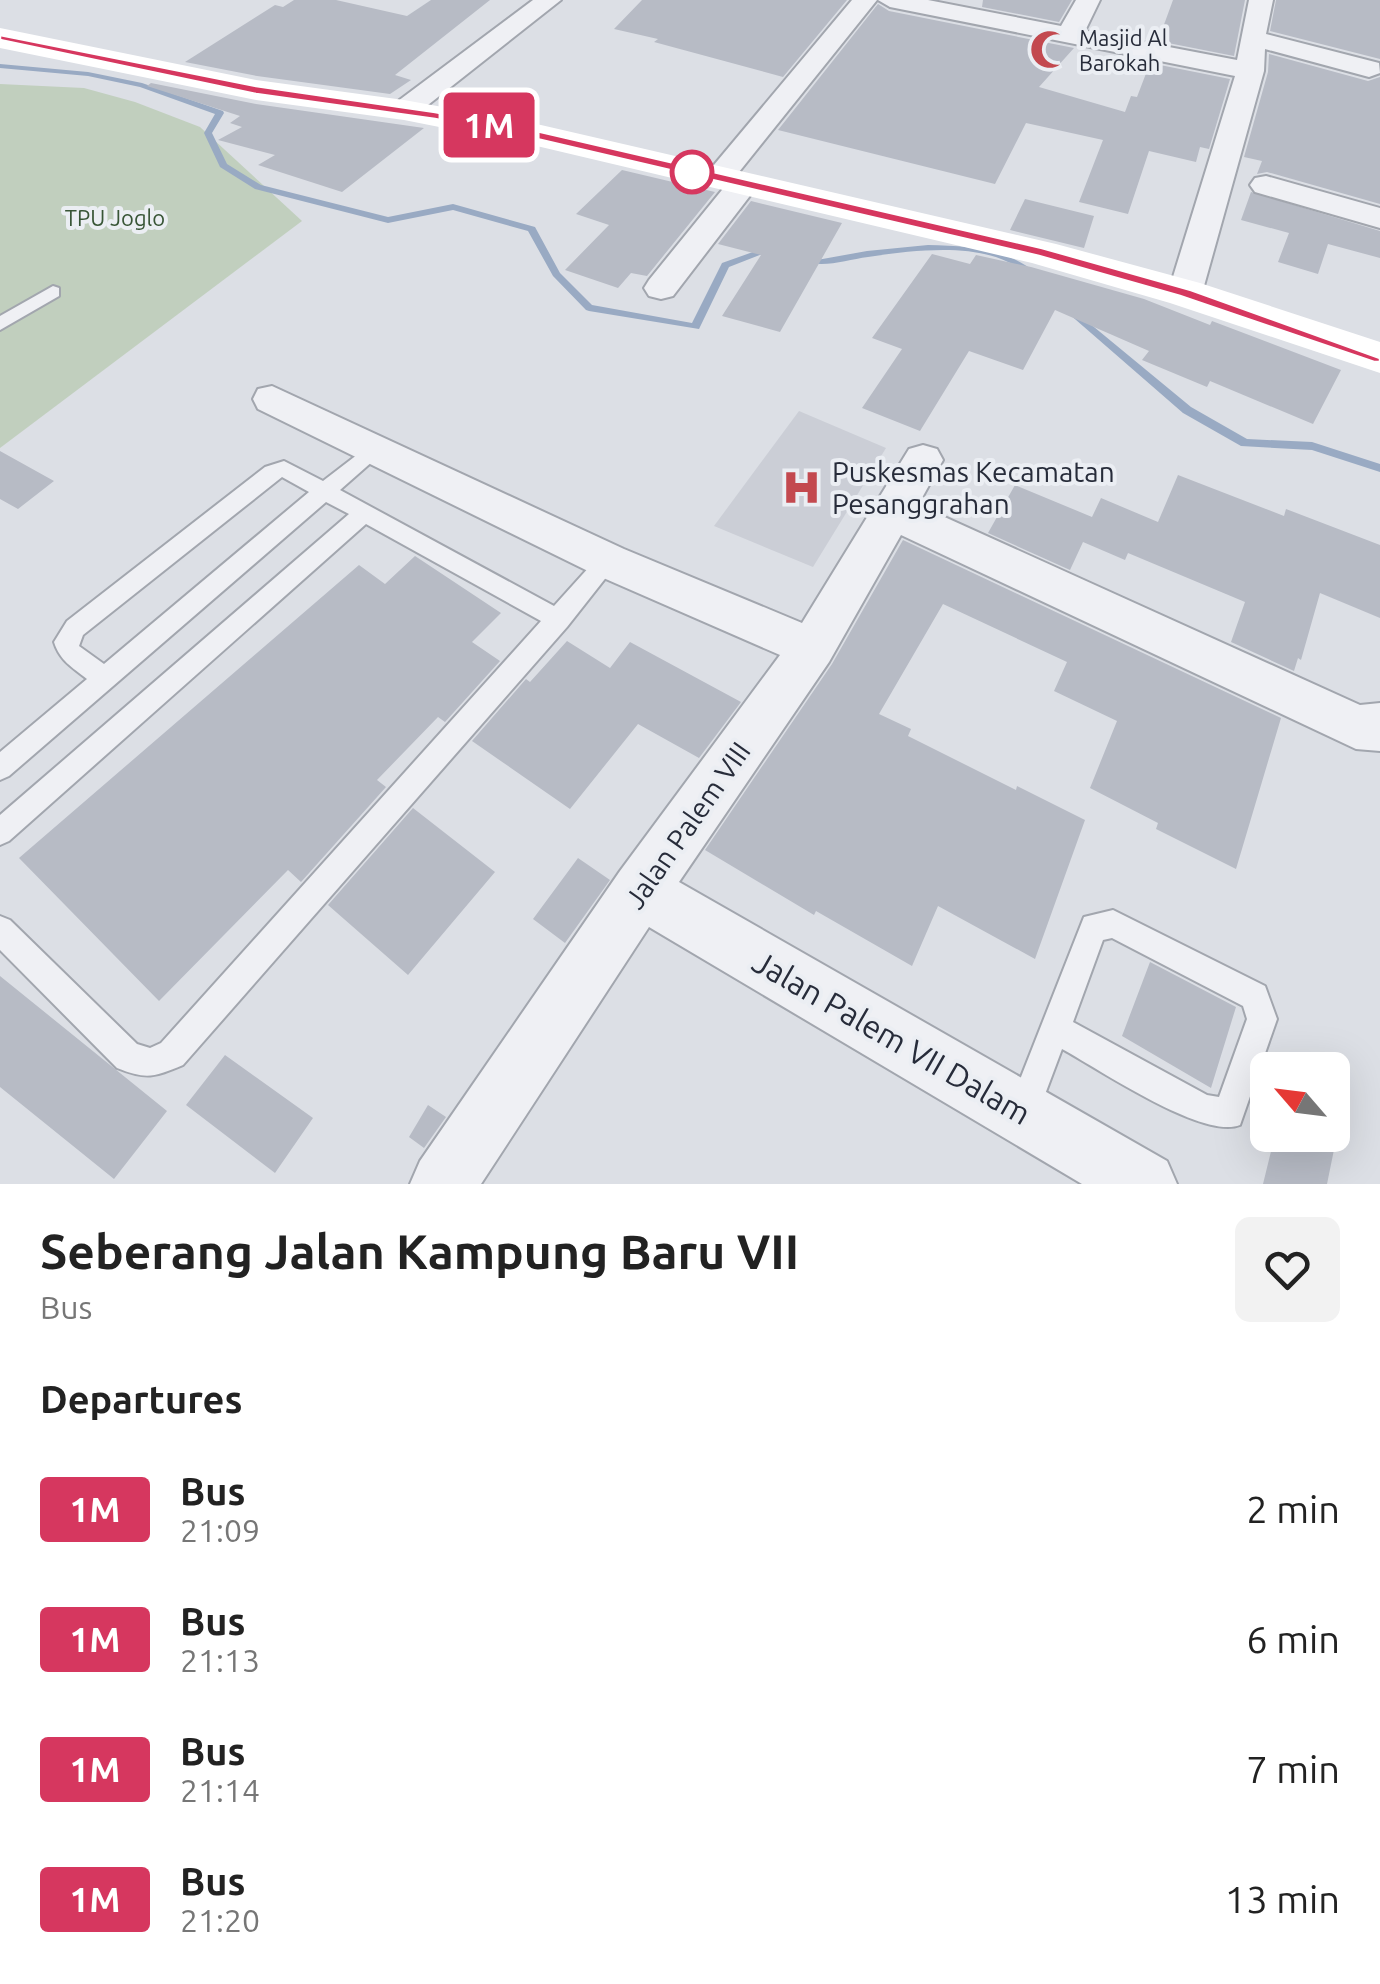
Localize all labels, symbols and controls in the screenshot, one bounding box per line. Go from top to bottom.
place label: Masjid Al Barokah [1079,25,1168,75]
mosque icon: Masjid Al Barokah [1028,29,1070,71]
line badge: 1M [444,92,534,158]
text: 1M [464,105,514,145]
unlabelled marker [671,151,713,193]
park label: TPU Joglo [65,205,165,230]
place label: Puskesmas Kecamatan Pesanggrahan [832,456,1115,519]
hospital icon: Puskesmas Kecamatan Pesanggrahan [781,466,823,508]
street label: Jalan Palem VIII [618,736,756,914]
street label: Jalan Palem VII Dalam [747,943,1037,1131]
north arrow [1250,1052,1350,1152]
map controls [1250,1052,1350,1152]
button: heart [1235,1217,1340,1322]
text: Seberang Jalan Kampung Baru VII [40,1224,799,1278]
text: Bus [40,1289,92,1325]
text: Departures [40,1378,242,1420]
text: Bus [180,1470,245,1512]
text: 2 min [1246,1488,1340,1530]
text: 1M [70,1489,120,1529]
text: 21:09 [180,1512,260,1548]
text: Bus [180,1600,245,1642]
text: 6 min [1246,1618,1340,1660]
text: 1M [70,1619,120,1659]
text: 21:13 [180,1642,260,1678]
text: Bus [180,1730,245,1772]
text: 7 min [1246,1748,1340,1790]
text: 1M [70,1749,120,1789]
text: 21:14 [180,1772,260,1808]
text: Bus [180,1860,245,1902]
text: 13 min [1225,1878,1340,1920]
text: 1M [70,1879,120,1919]
text: 21:20 [180,1902,260,1938]

